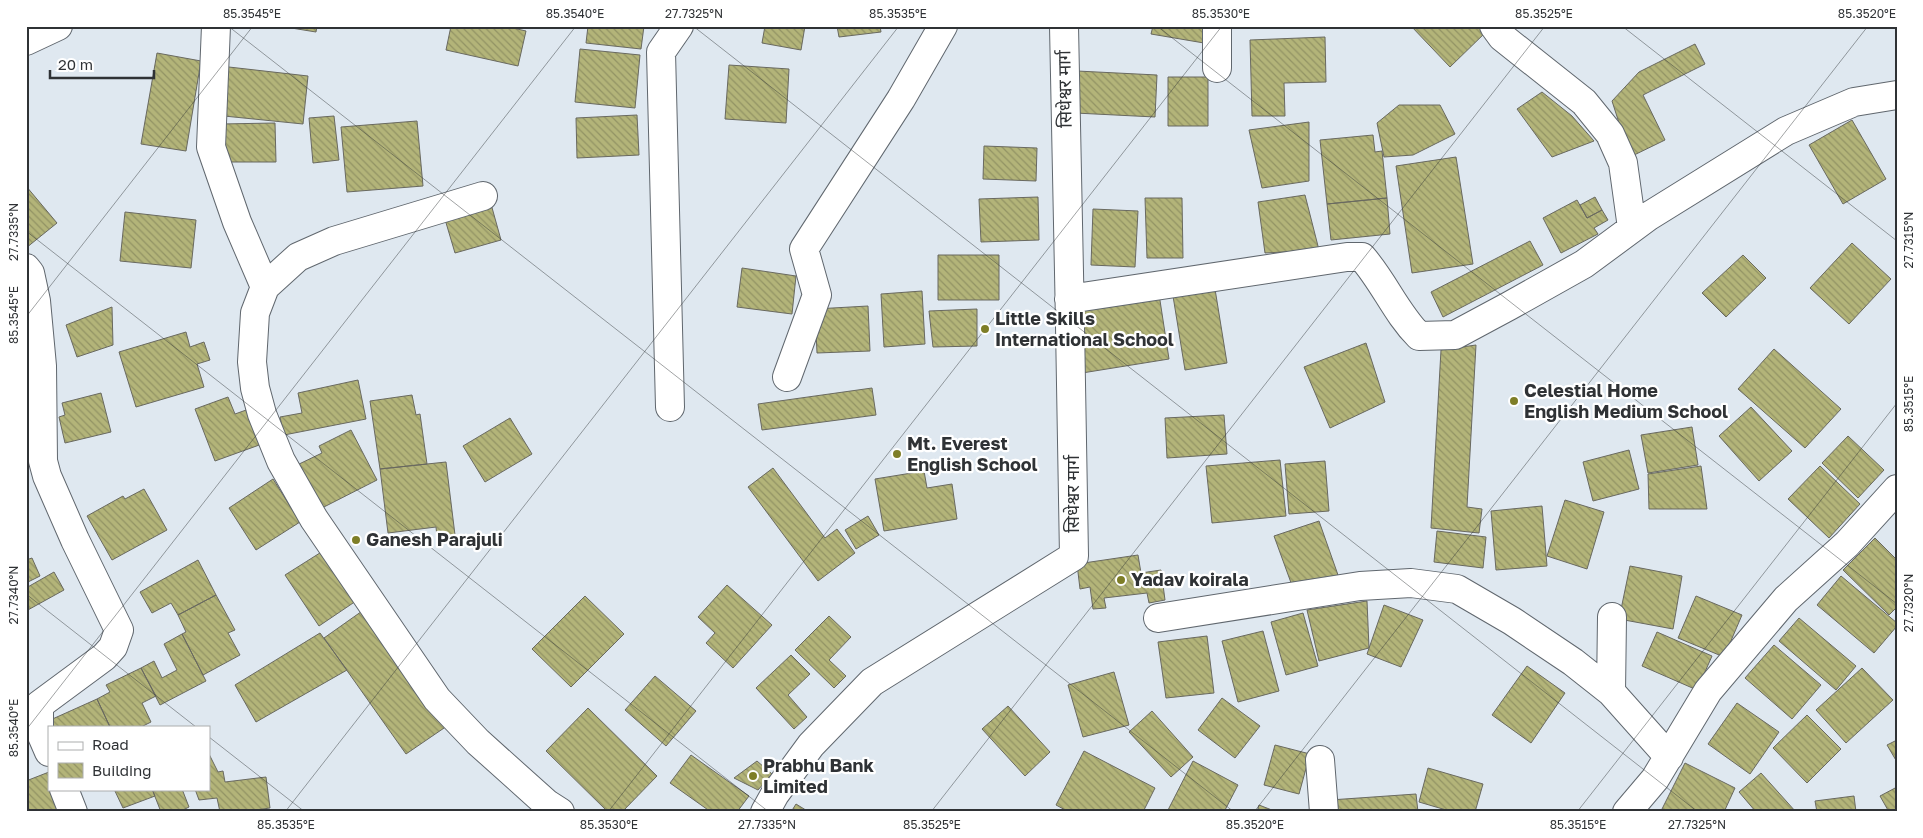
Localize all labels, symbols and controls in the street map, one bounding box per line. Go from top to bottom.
text: 85.3545°E [223,6,281,21]
text: 85.3540°E [546,6,604,21]
text: 27.7325°N [665,6,723,21]
text: 85.3535°E [869,6,927,21]
text: 85.3530°E [1192,6,1250,21]
text: 85.3525°E [1515,6,1573,21]
text: 85.3520°E [1838,6,1896,21]
scale bar [50,48,154,80]
street label: सिधेश्वर मार्ग [1052,49,1076,128]
text: 20 m [58,55,93,73]
text: 27.7335°N [6,203,21,261]
text: 27.7315°N [1901,212,1916,268]
text: 85.3545°E [6,286,21,344]
place label: Little Skills International School [995,307,1174,350]
marker: Little Skills International School [979,323,991,335]
text: 85.3515°E [1901,376,1916,432]
place label: Celestial Home English Medium School [1524,379,1728,422]
marker: Celestial Home English Medium School [1508,395,1520,407]
place label: Mt. Everest English School [907,432,1038,475]
marker: Mt. Everest English School [891,448,903,460]
street label: सिधेश्वर मार्ग [1061,454,1083,533]
place label: Ganesh Parajuli [366,528,503,550]
marker: Ganesh Parajuli [350,534,362,546]
text: 27.7340°N [6,566,21,624]
place label: Yadav koirala [1131,568,1249,590]
marker: Yadav koirala [1115,574,1127,586]
text: 27.7320°N [1901,574,1916,632]
text: 85.3540°E [6,699,21,757]
legend [48,726,210,790]
text: Road [92,735,129,753]
place label: Prabhu Bank Limited [763,754,874,797]
text: Building [92,761,152,779]
marker: Prabhu Bank Limited [747,770,759,782]
text: 85.3535°E [257,817,315,832]
text: 85.3530°E [580,817,638,832]
text: 27.7335°N [738,817,796,832]
text: 85.3525°E [903,817,961,832]
text: 85.3520°E [1226,817,1284,832]
text: 85.3515°E [1550,817,1606,832]
text: 27.7325°N [1668,817,1726,832]

